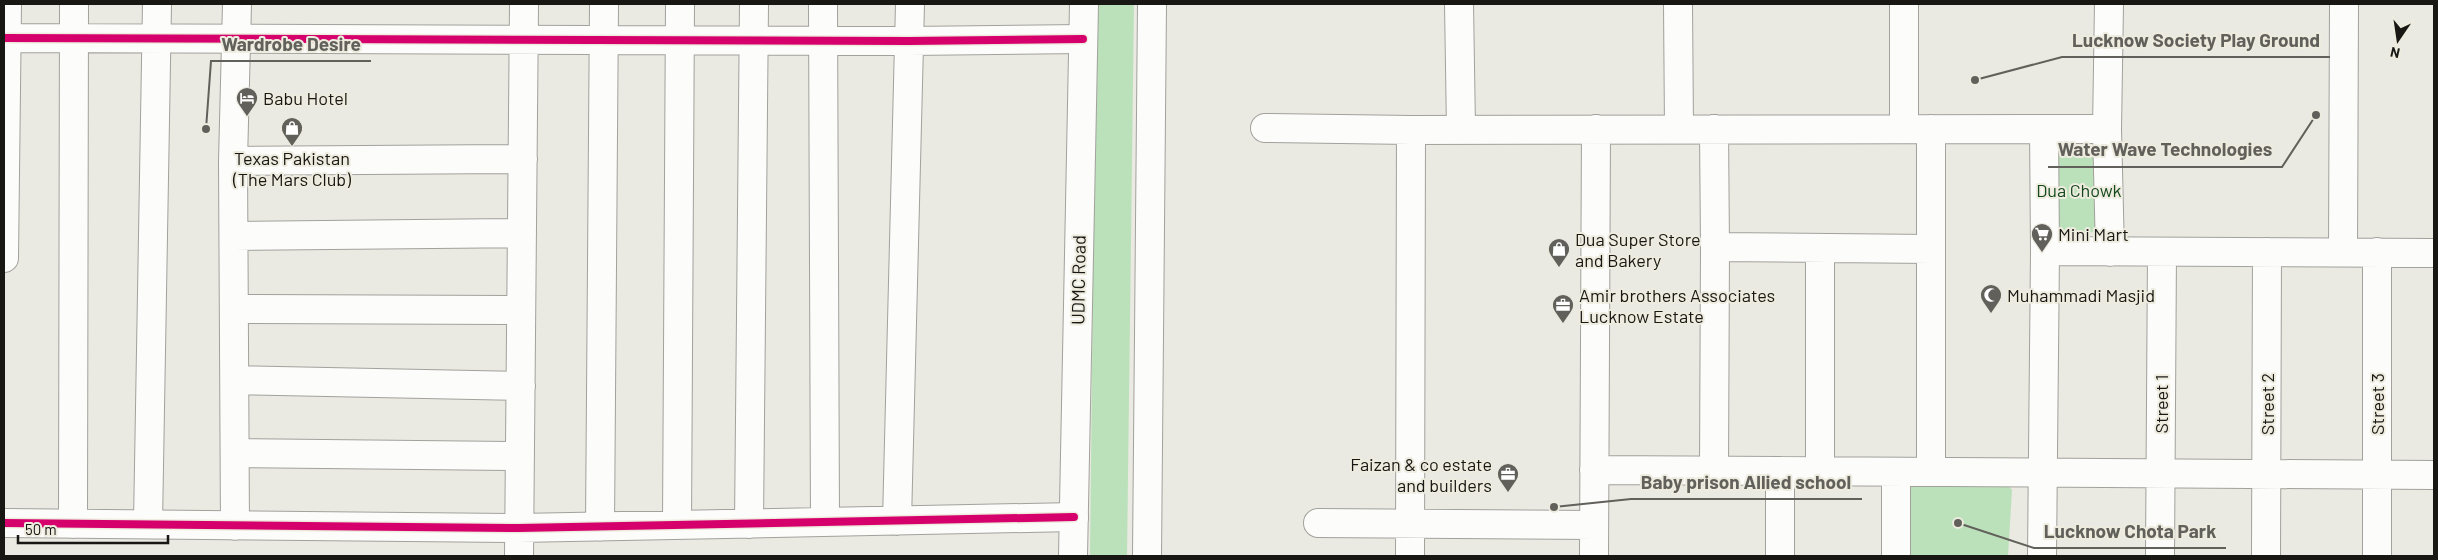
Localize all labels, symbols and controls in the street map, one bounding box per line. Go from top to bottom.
north arrow [2373,15,2423,65]
callout: Lucknow Society Play Ground [2062,23,2330,57]
callout: Wardrobe Desire [211,27,371,61]
text: Lucknow Society Play Ground [2072,28,2320,51]
text: Wardrobe Desire [221,32,361,55]
text: N [2389,44,2401,62]
hotel icon: Babu Hotel [235,86,259,117]
place label: Babu Hotel [263,87,348,109]
shop icon: Texas Pakistan (The Mars Club) [280,116,304,147]
callout: Water Wave Technologies [2048,133,2282,167]
text: Water Wave Technologies [2058,137,2272,160]
place label: Texas Pakistan (The Mars Club) [232,147,351,190]
park label: Dua Chowk [2036,179,2122,201]
supermarket icon: Mini Mart [2030,222,2054,253]
place label: Mini Mart [2058,223,2129,245]
place label: Dua Super Store and Bakery [1575,228,1701,271]
street label: UDMC Road [1066,235,1090,325]
shop icon: Dua Super Store and Bakery [1547,237,1571,268]
mosque icon: Muhammadi Masjid [1979,283,2003,314]
place label: Amir brothers Associates Lucknow Estate [1579,284,1775,327]
place label: Muhammadi Masjid [2007,284,2155,306]
office icon: Amir brothers Associates Lucknow Estate [1551,293,1575,324]
street label: Street 2 [2256,373,2278,435]
street label: Street 3 [2366,373,2388,435]
street label: Street 1 [2150,374,2172,434]
place label: Faizan & co estate and builders [1350,453,1492,496]
office icon: Faizan & co estate and builders [1496,462,1520,493]
callout: Baby prison Allied school [1631,465,1862,499]
text: Baby prison Allied school [1641,470,1851,493]
scale bar [18,512,168,544]
callout: Lucknow Chota Park [2034,514,2226,548]
text: Lucknow Chota Park [2044,519,2216,542]
text: 50 m [25,520,57,538]

